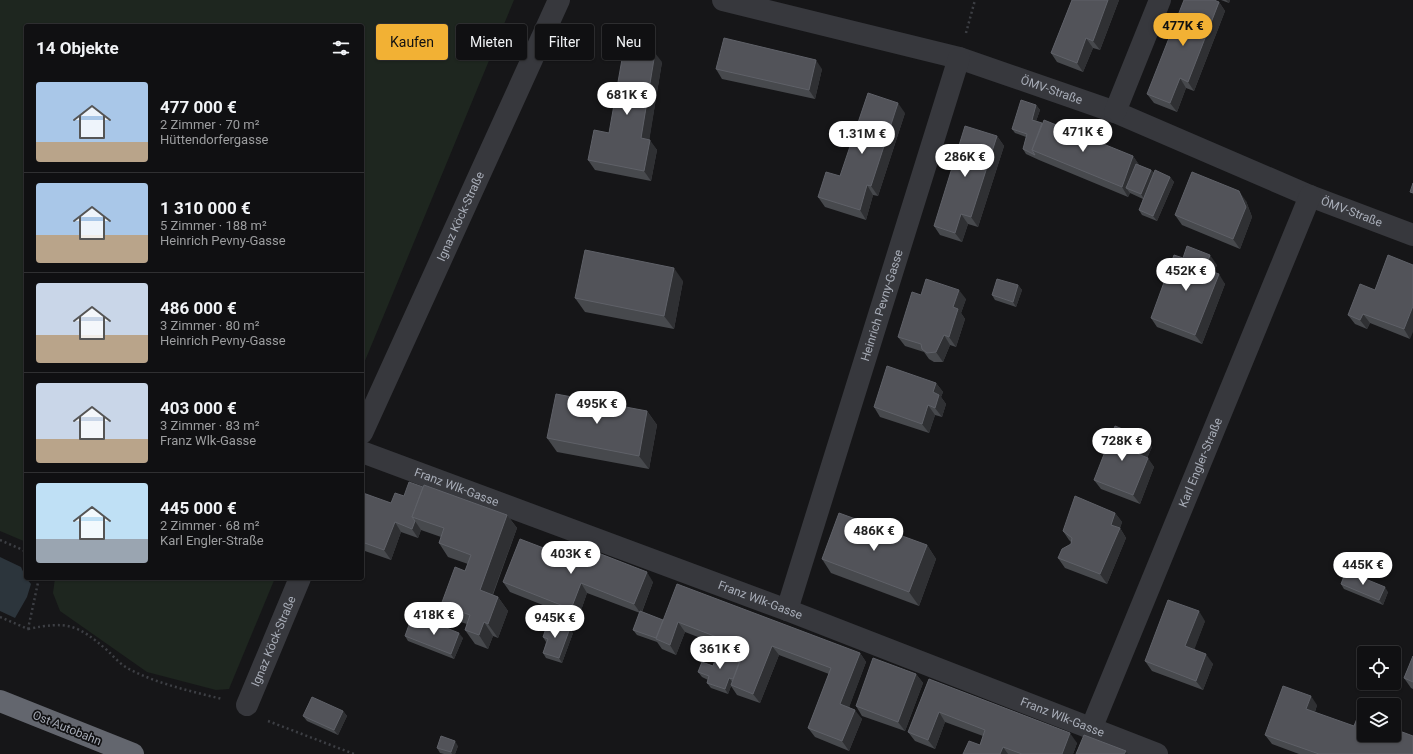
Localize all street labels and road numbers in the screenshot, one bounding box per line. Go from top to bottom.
street label: ÖMV-Straße [1019,72,1084,107]
street label: Ignaz Köck-Straße [434,169,487,263]
street label: ÖMV-Straße [1319,193,1384,230]
street label: Heinrich Pevny-Gasse [858,248,906,363]
street label: Karl Engler-Straße [1176,416,1225,510]
street label: Franz Wlk-Gasse [413,465,501,509]
street label: Franz Wlk-Gasse [716,578,804,622]
street label: Ignaz Köck-Straße [248,594,299,689]
street label: Franz Wlk-Gasse [1018,695,1106,740]
street label: Ost Autobahn [31,708,103,748]

